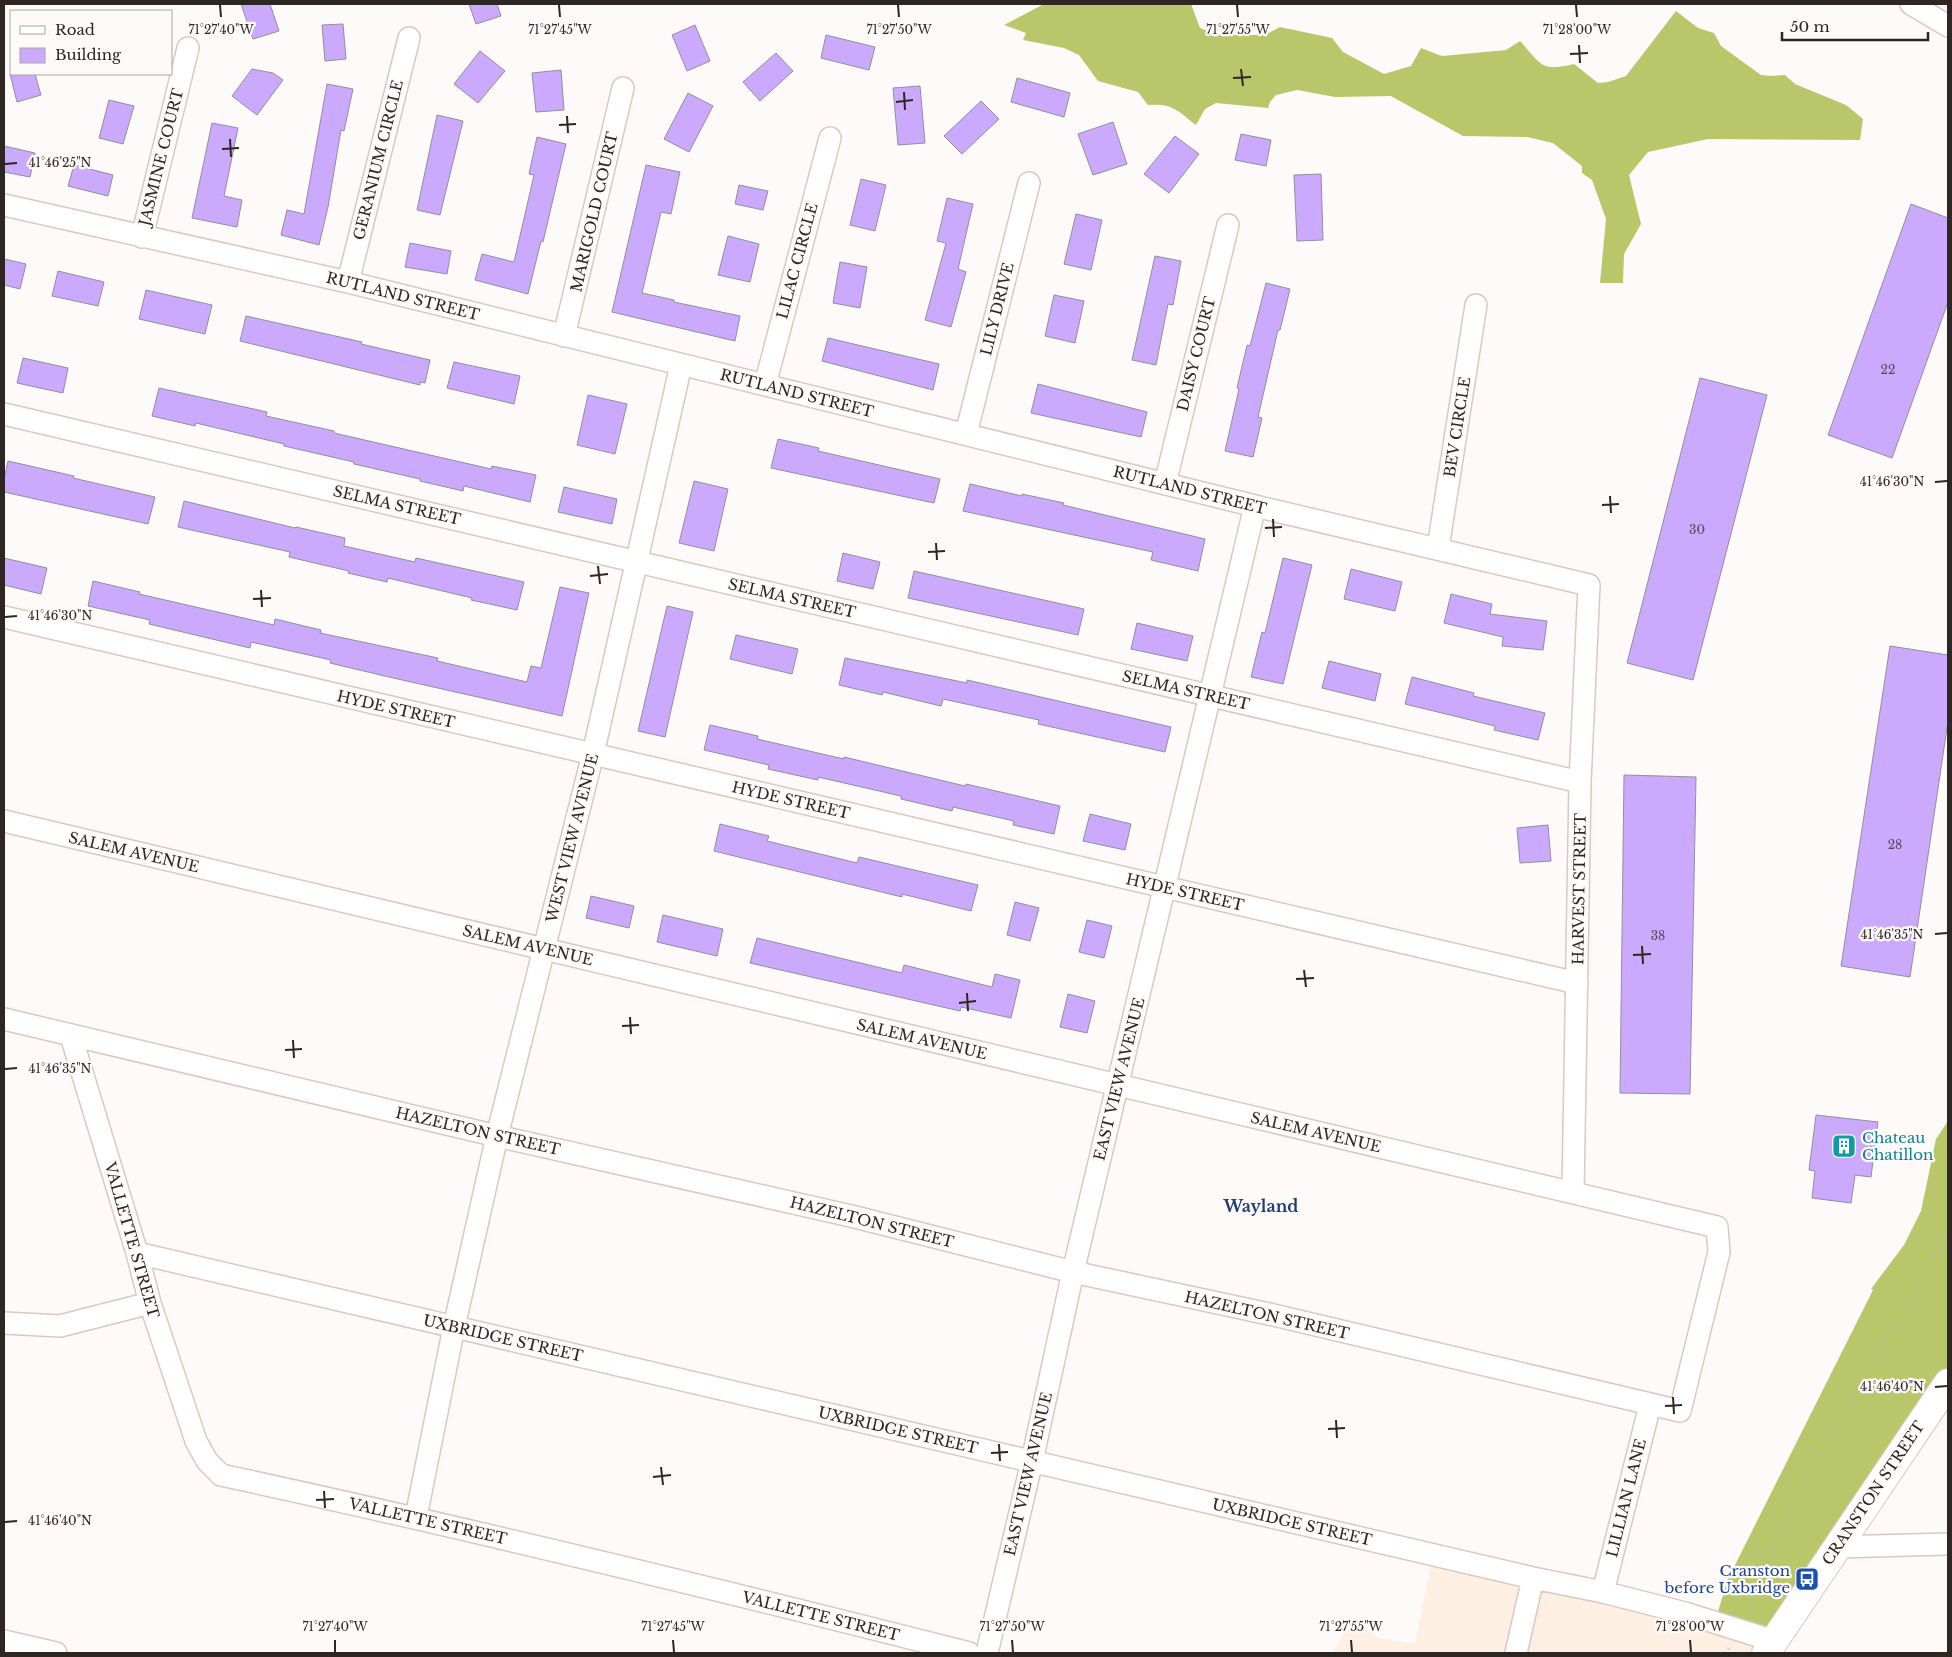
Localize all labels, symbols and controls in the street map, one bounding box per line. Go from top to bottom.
legend [10,10,172,75]
scale bar [1782,10,1928,42]
text: 50 m [1790,17,1830,36]
text: Road [55,20,95,39]
text: 71°27'40"W [188,22,254,37]
text: 71°27'45"W [528,22,593,37]
text: 71°27'50"W [866,22,932,37]
text: 71°27'55"W [1206,22,1271,37]
text: 71°28'00"W [1543,22,1612,37]
text: Building [55,45,122,64]
street label: GERANIUM CIRCLE [349,78,407,242]
street label: JASMINE COURT [134,86,187,230]
street label: MARIGOLD COURT [566,130,622,294]
text: 41°46'25"N [29,155,92,170]
street label: LILAC CIRCLE [772,201,822,321]
street label: LILY DRIVE [976,260,1018,358]
street label: RUTLAND STREET [324,268,482,324]
street label: DAISY COURT [1173,295,1219,413]
house number: 22 [1881,362,1895,377]
street label: RUTLAND STREET [718,365,876,421]
street label: BEV CIRCLE [1440,375,1474,479]
street label: RUTLAND STREET [1111,462,1269,518]
text: 41°46'30"N [1860,474,1924,489]
street label: SELMA STREET [331,481,463,529]
house number: 30 [1689,522,1705,537]
street label: SELMA STREET [726,574,858,622]
text: 41°46'30"N [28,608,92,623]
street label: SELMA STREET [1120,666,1252,714]
street label: HYDE STREET [335,686,457,732]
street label: WEST VIEW AVENUE [542,751,602,925]
street label: HYDE STREET [730,777,852,823]
street label: HARVEST STREET [1568,813,1590,965]
street label: SALEM AVENUE [67,828,201,876]
house number: 28 [1888,837,1902,852]
street label: HYDE STREET [1124,869,1246,915]
street label: SALEM AVENUE [461,921,595,969]
text: 41°46'35"N [1861,927,1924,942]
house number: 38 [1651,928,1665,943]
street label: EAST VIEW AVENUE [1090,995,1148,1162]
street label: SALEM AVENUE [855,1015,989,1063]
text: 41°46'35"N [29,1061,92,1076]
street label: HAZELTON STREET [394,1103,562,1159]
street label: SALEM AVENUE [1249,1108,1383,1156]
place label: Chateau Chatillon [1862,1128,1933,1164]
building icon: Chateau Chatillon [1831,1133,1857,1159]
street label: VALLETTE STREET [100,1159,163,1320]
street label: HAZELTON STREET [788,1192,956,1252]
district label: Wayland [1223,1196,1298,1216]
street label: HAZELTON STREET [1183,1287,1351,1343]
street label: UXBRIDGE STREET [421,1310,585,1366]
text: 41°46'40"N [1860,1379,1924,1394]
street label: EAST VIEW AVENUE [1000,1390,1056,1558]
street label: UXBRIDGE STREET [816,1402,980,1458]
street label: CRANSTON STREET [1818,1417,1928,1569]
street label: LILLIAN LANE [1602,1437,1650,1559]
street label: VALLETTE STREET [346,1493,509,1548]
street label: UXBRIDGE STREET [1210,1494,1374,1550]
text: 41°46'40"N [28,1513,92,1528]
place label: Cranston before Uxbridge [1663,1561,1790,1597]
bus stop icon: Cranston before Uxbridge [1794,1566,1820,1592]
street label: VALLETTE STREET [739,1587,902,1645]
text: 71°27'40"W [302,1619,368,1634]
text: 71°27'45"W [641,1619,706,1634]
text: 71°27'50"W [979,1619,1045,1634]
text: 71°27'55"W [1319,1619,1384,1634]
text: 71°28'00"W [1656,1619,1725,1634]

